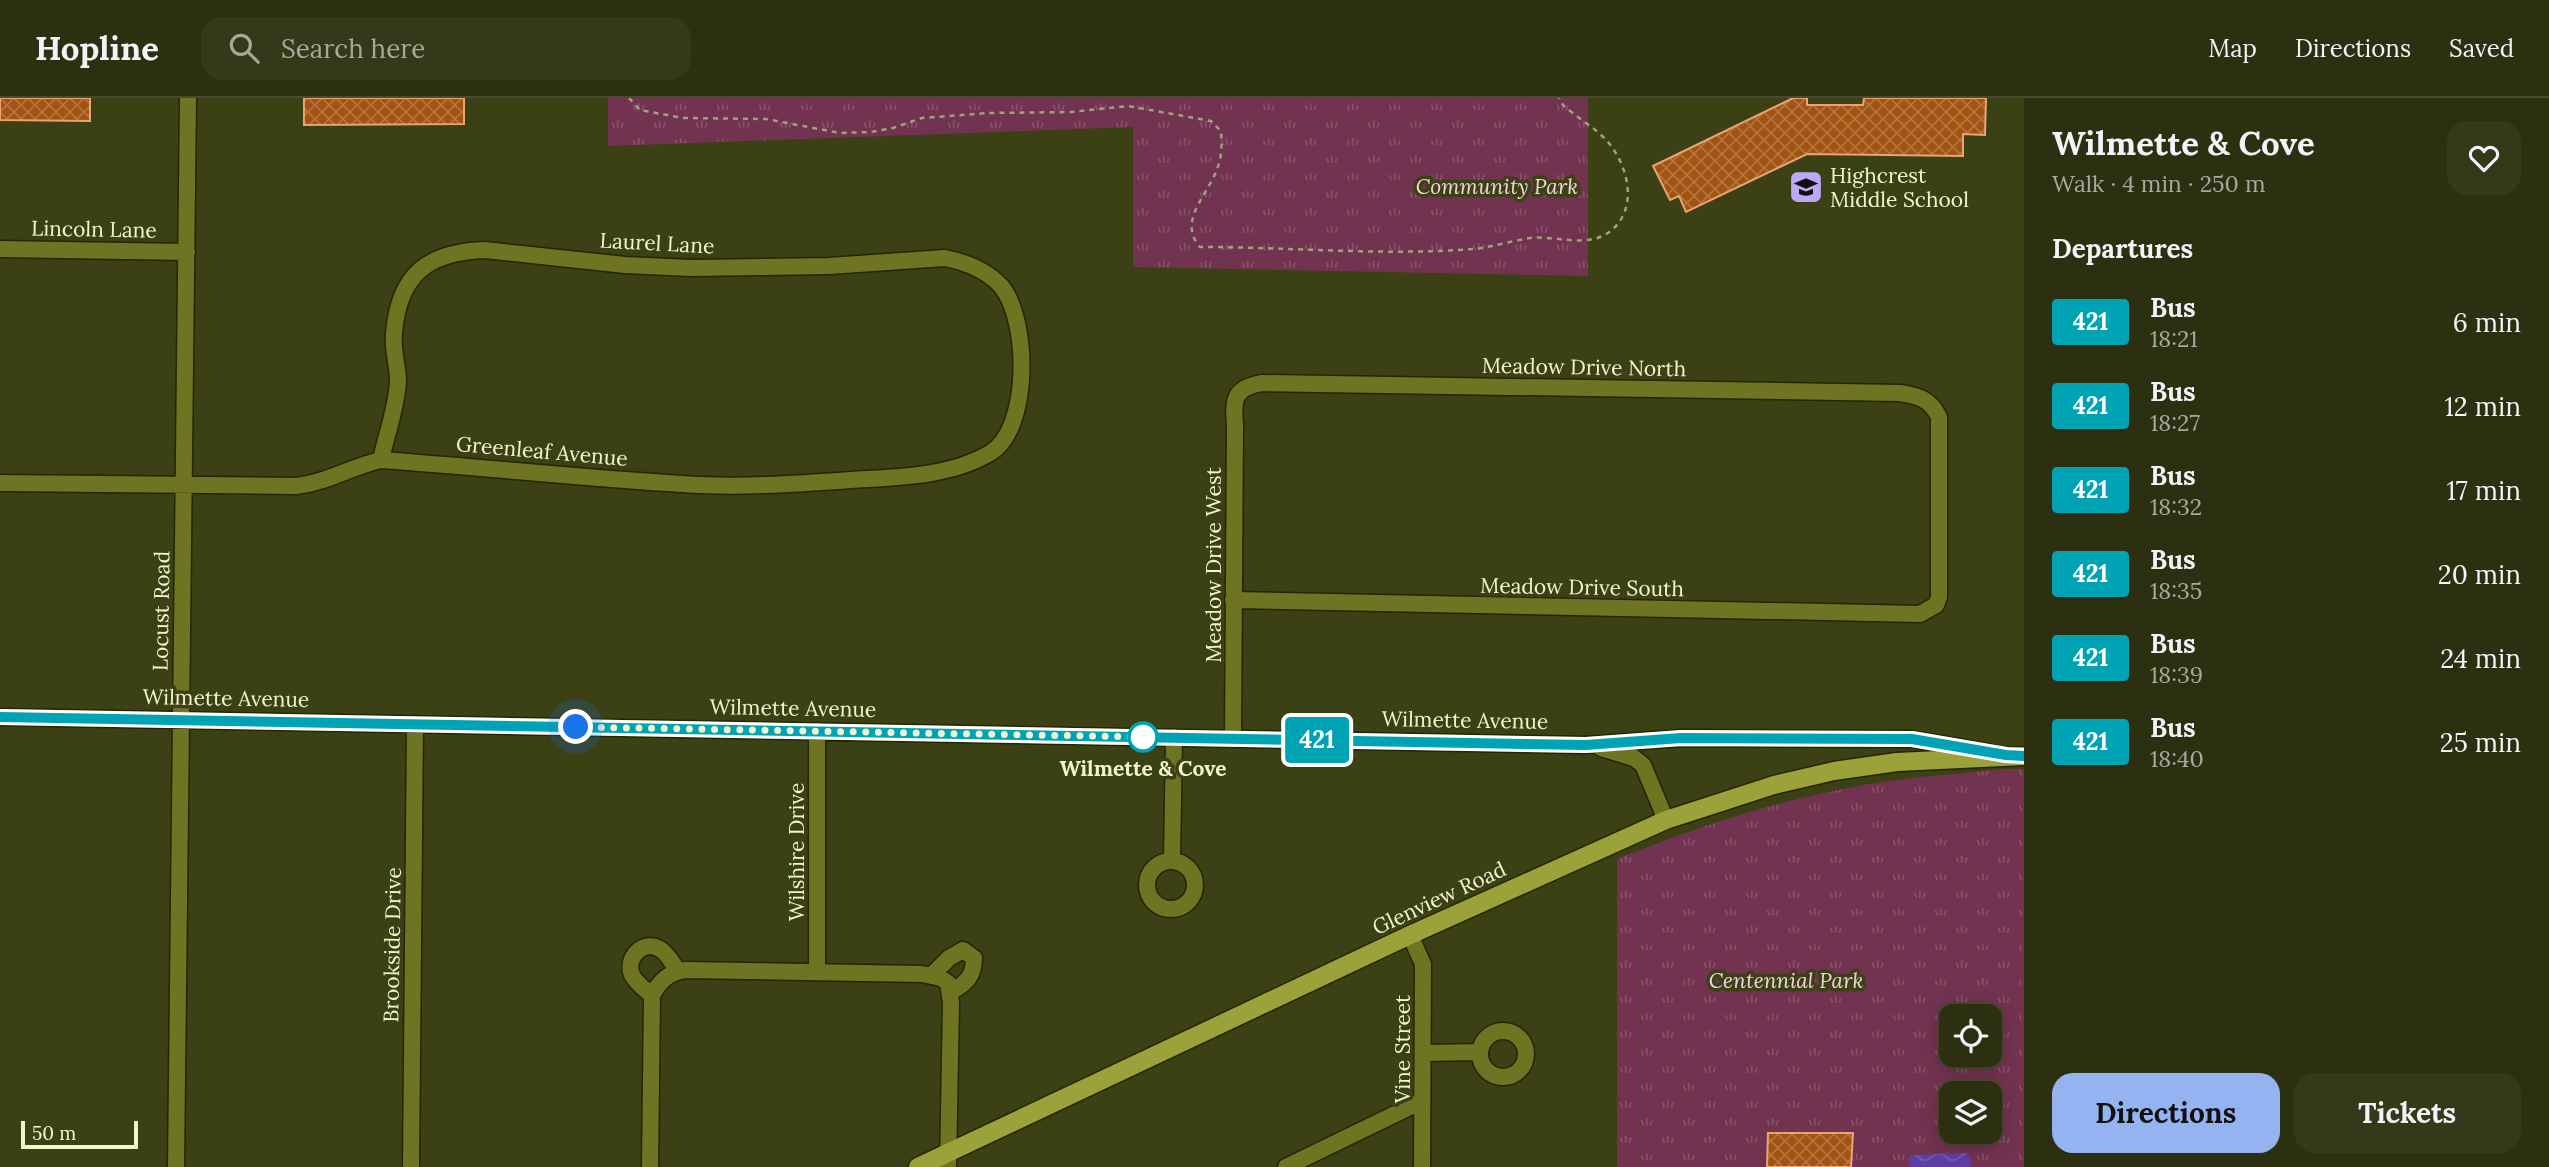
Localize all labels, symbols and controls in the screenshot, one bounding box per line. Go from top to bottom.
search box [201,17,691,80]
text: Hopline [35,27,159,69]
icon: search [225,29,263,67]
text: Search here [281,32,425,65]
text: Map [2208,33,2257,64]
text: Directions [2295,33,2411,64]
text: Saved [2449,33,2514,64]
button: heart [2447,121,2521,195]
text: Wilmette & Cove [2052,122,2315,164]
place label: Highcrest Middle School [1830,162,1969,213]
school or university icon: Highcrest Middle School [1787,168,1825,206]
text: Walk · 4 min · 250 m [2052,169,2265,198]
park label: Community Park [1416,173,1578,200]
street label: Lincoln Lane [31,214,157,244]
street label: Laurel Lane [599,227,715,259]
text: Departures [2052,232,2193,265]
text: Bus [2150,291,2196,324]
text: 421 [2073,306,2108,337]
text: 6 min [2453,306,2521,339]
text: 18:21 [2150,324,2198,353]
street label: Meadow Drive North [1482,352,1686,382]
text: Bus [2150,375,2196,408]
text: 421 [2073,390,2108,421]
text: 12 min [2444,390,2521,423]
text: 18:27 [2150,408,2200,437]
street label: Greenleaf Avenue [455,430,629,472]
text: Bus [2150,459,2196,492]
street label: Meadow Drive West [1200,466,1227,663]
text: 421 [2073,474,2108,505]
text: 17 min [2446,474,2521,507]
text: 18:32 [2150,492,2202,521]
text: Bus [2150,543,2196,576]
street label: Locust Road [146,551,176,671]
text: 421 [2073,558,2108,589]
text: 20 min [2438,558,2521,591]
street label: Meadow Drive South [1480,572,1684,602]
text: 18:35 [2150,576,2202,605]
text: Bus [2150,627,2196,660]
text: 421 [2073,642,2108,673]
text: 24 min [2440,642,2521,675]
text: 18:39 [2150,660,2203,689]
street label: Wilmette Avenue [142,683,310,713]
street label: Wilmette Avenue [709,693,877,723]
street label: Wilmette Avenue [1381,705,1549,735]
your location [558,709,593,744]
text: Bus [2150,711,2196,744]
line badge: 421 [1277,717,1357,763]
marker: Wilmette & Cove [1128,722,1158,752]
text: 421 [1299,724,1335,755]
text: 421 [2073,726,2108,757]
text: 25 min [2440,726,2521,759]
text: 18:40 [2150,744,2204,773]
place label: Wilmette & Cove [1059,755,1227,782]
street label: Wilshire Drive [783,783,810,921]
street label: Glenview Road [1368,855,1510,941]
street label: Brookside Drive [377,867,407,1023]
park label: Centennial Park [1709,967,1863,994]
street label: Vine Street [1389,994,1416,1104]
map controls [1939,1004,2002,1144]
button: locate [1939,1004,2002,1067]
button: Directions [2052,1073,2280,1153]
button: Tickets [2294,1073,2521,1153]
button: layers [1939,1081,2002,1144]
scale bar [21,1118,138,1150]
text: 50 m [32,1121,76,1145]

